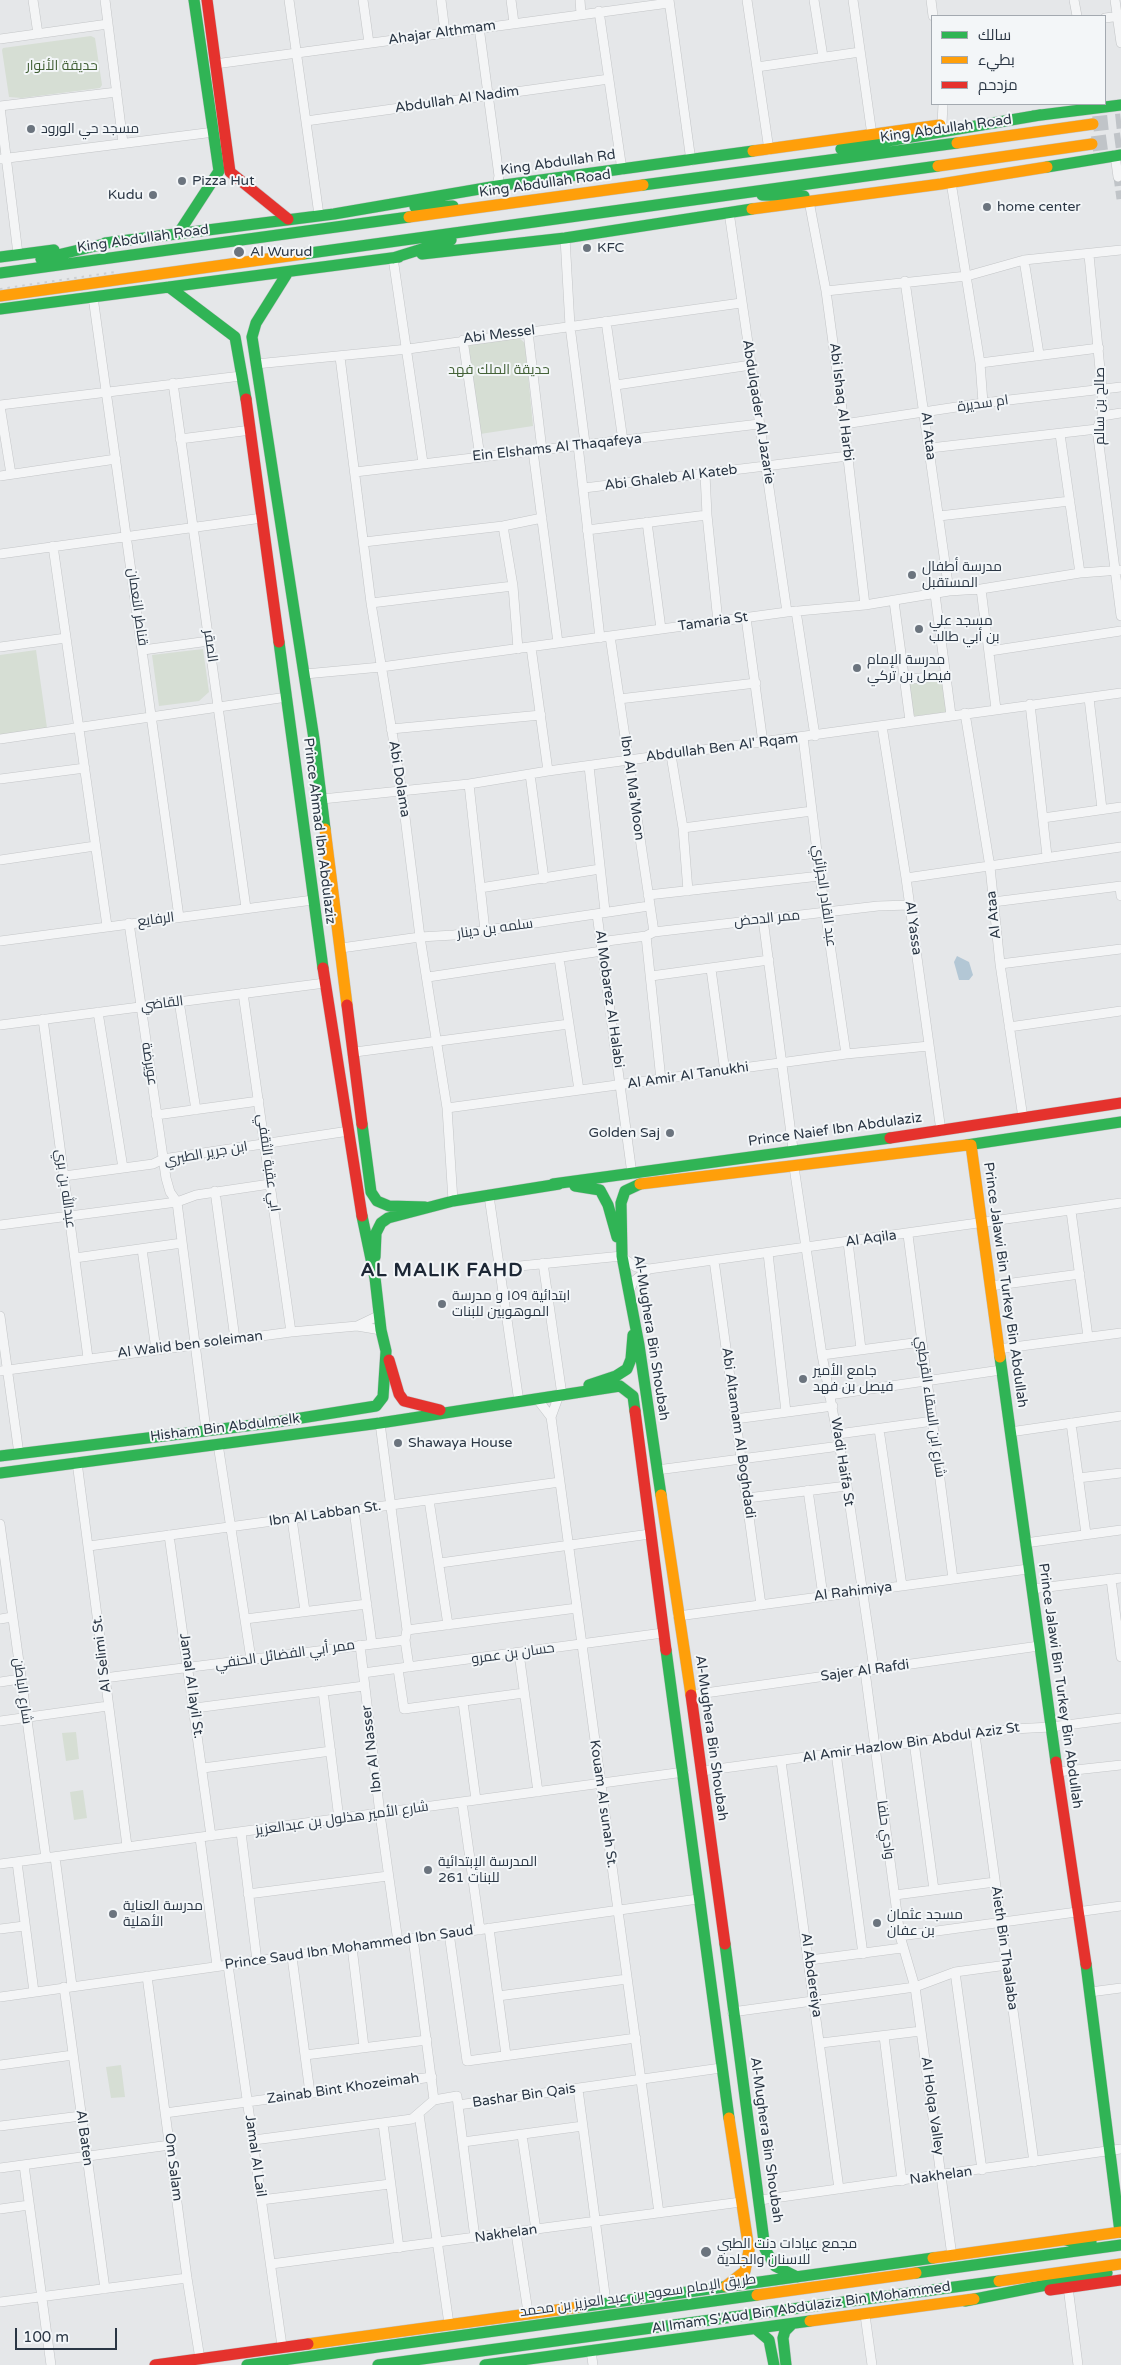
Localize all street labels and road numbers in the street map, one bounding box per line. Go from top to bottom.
street label: Ahajar Althmam [387,17,497,49]
street label: Abdullah Al Nadim [394,83,520,117]
street label: King Abdullah Road [879,111,1013,147]
street label: King Abdullah Rd [499,147,617,179]
street label: King Abdullah Road [478,166,612,202]
street label: King Abdullah Road [76,221,210,257]
street label: Abi Messel [462,322,536,348]
street label: Abdulqader Al Jazarie [738,339,778,485]
street label: Abi Ishaq Al Harbi [825,342,857,462]
street label: صالح بن سالم [1092,367,1108,445]
street label: ام سديرة [956,392,1010,416]
street label: Al Ataa [917,411,939,461]
street label: Ein Elshams Al Thaqafeya [471,431,643,465]
street label: Abi Ghaleb Al Kateb [604,462,738,494]
street label: قناطر النعمان [123,567,151,647]
street label: Tamaria St [677,609,749,635]
street label: الصقر [199,629,221,663]
street label: Abdullah Ben Al' Rqam [645,730,799,766]
street label: Ibn Al Ma'Moon [616,734,648,842]
street label: Prince Ahmad Ibn Abdulaziz [299,737,339,925]
street label: Abi Dolama [385,740,413,818]
street label: عبد القادر الجزائري [809,844,839,948]
street label: Al Ataa [983,890,1005,940]
street label: Al Yassa [901,900,925,956]
street label: ممر الدحض [733,907,801,931]
street label: الرفايع [137,909,175,931]
street label: سلمه بن دينار [456,915,534,943]
street label: Al Mobarez Al Halabi [591,929,627,1069]
street label: القاضي [140,993,184,1015]
street label: عويرضة [137,1041,161,1087]
street label: Al Amir Al Tanukhi [626,1059,750,1093]
street label: Prince Naief Ibn Abdulaziz [747,1109,923,1151]
street label: ابي عقبة الثقفي [253,1113,283,1213]
street label: ابن جرير الطبري [163,1138,249,1170]
street label: عبدالله بن بري [51,1148,79,1230]
street label: Prince Jalawi Bin Turkey Bin Abdullah [979,1161,1031,1409]
street label: Al Aqila [844,1227,898,1251]
street label: Al-Mughera Bin Shoubah [630,1254,672,1422]
street label: Al Walid ben soleiman [116,1328,264,1362]
street label: شارع ابن السقاء القرطبي [912,1335,948,1479]
street label: Abi Altamam Al Boghdadi [718,1346,758,1520]
street label: Hisham Bin Abdulmelk [149,1410,301,1446]
street label: Wadi Haifa St [827,1416,857,1508]
street label: Ibn Al Labban St. [268,1498,382,1530]
street label: Prince Jalawi Bin Turkey Bin Abdullah [1034,1562,1086,1810]
street label: Al Rahimiya [813,1579,893,1605]
street label: Al Selimi St. [89,1614,115,1694]
street label: Jamal Al layil St. [175,1632,207,1740]
street label: ممر أبي الفضائل الحنفي [214,1637,356,1673]
street label: حسان بن عمرو [470,1640,556,1668]
street label: Al-Mughera Bin Shoubah [691,1654,731,1822]
street label: Sajer Al Rafdi [820,1656,910,1686]
street label: شارع الباطن [9,1657,35,1725]
street label: Ibn Al Nasser [358,1704,386,1794]
street label: Al Amir Hazlow Bin Abdul Aziz St [801,1719,1021,1767]
street label: Kouam Al sunah St. [586,1739,620,1869]
street label: شارع الأمير هذلول بن عبدالعزيز [254,1799,430,1839]
street label: وادي حلفا [873,1799,897,1861]
street label: Aieth Bin Thaalaba [987,1885,1021,2011]
street label: Prince Saud Ibn Mohammed Ibn Saud [224,1922,474,1974]
street label: Al Abdereiya [797,1932,825,2018]
street label: Al-Mughera Bin Shoubah [746,2056,786,2224]
street label: Al Holqa Valley [917,2056,947,2156]
street label: Zainab Bint Khozeimah [266,2070,420,2108]
street label: Bashar Bin Qais [471,2080,577,2112]
street label: Al Baten [72,2109,96,2167]
street label: Jamal Al Lail [241,2114,269,2198]
street label: Om Salam [160,2132,186,2202]
street label: Nakhelan [909,2163,973,2189]
street label: Nakhelan [474,2221,538,2247]
street label: طريق الإمام سعود بن عبد العزيز بن محمد [519,2271,757,2321]
street label: Al Imam S'Aud Bin Abdulaziz Bin Mohammed [650,2279,952,2337]

